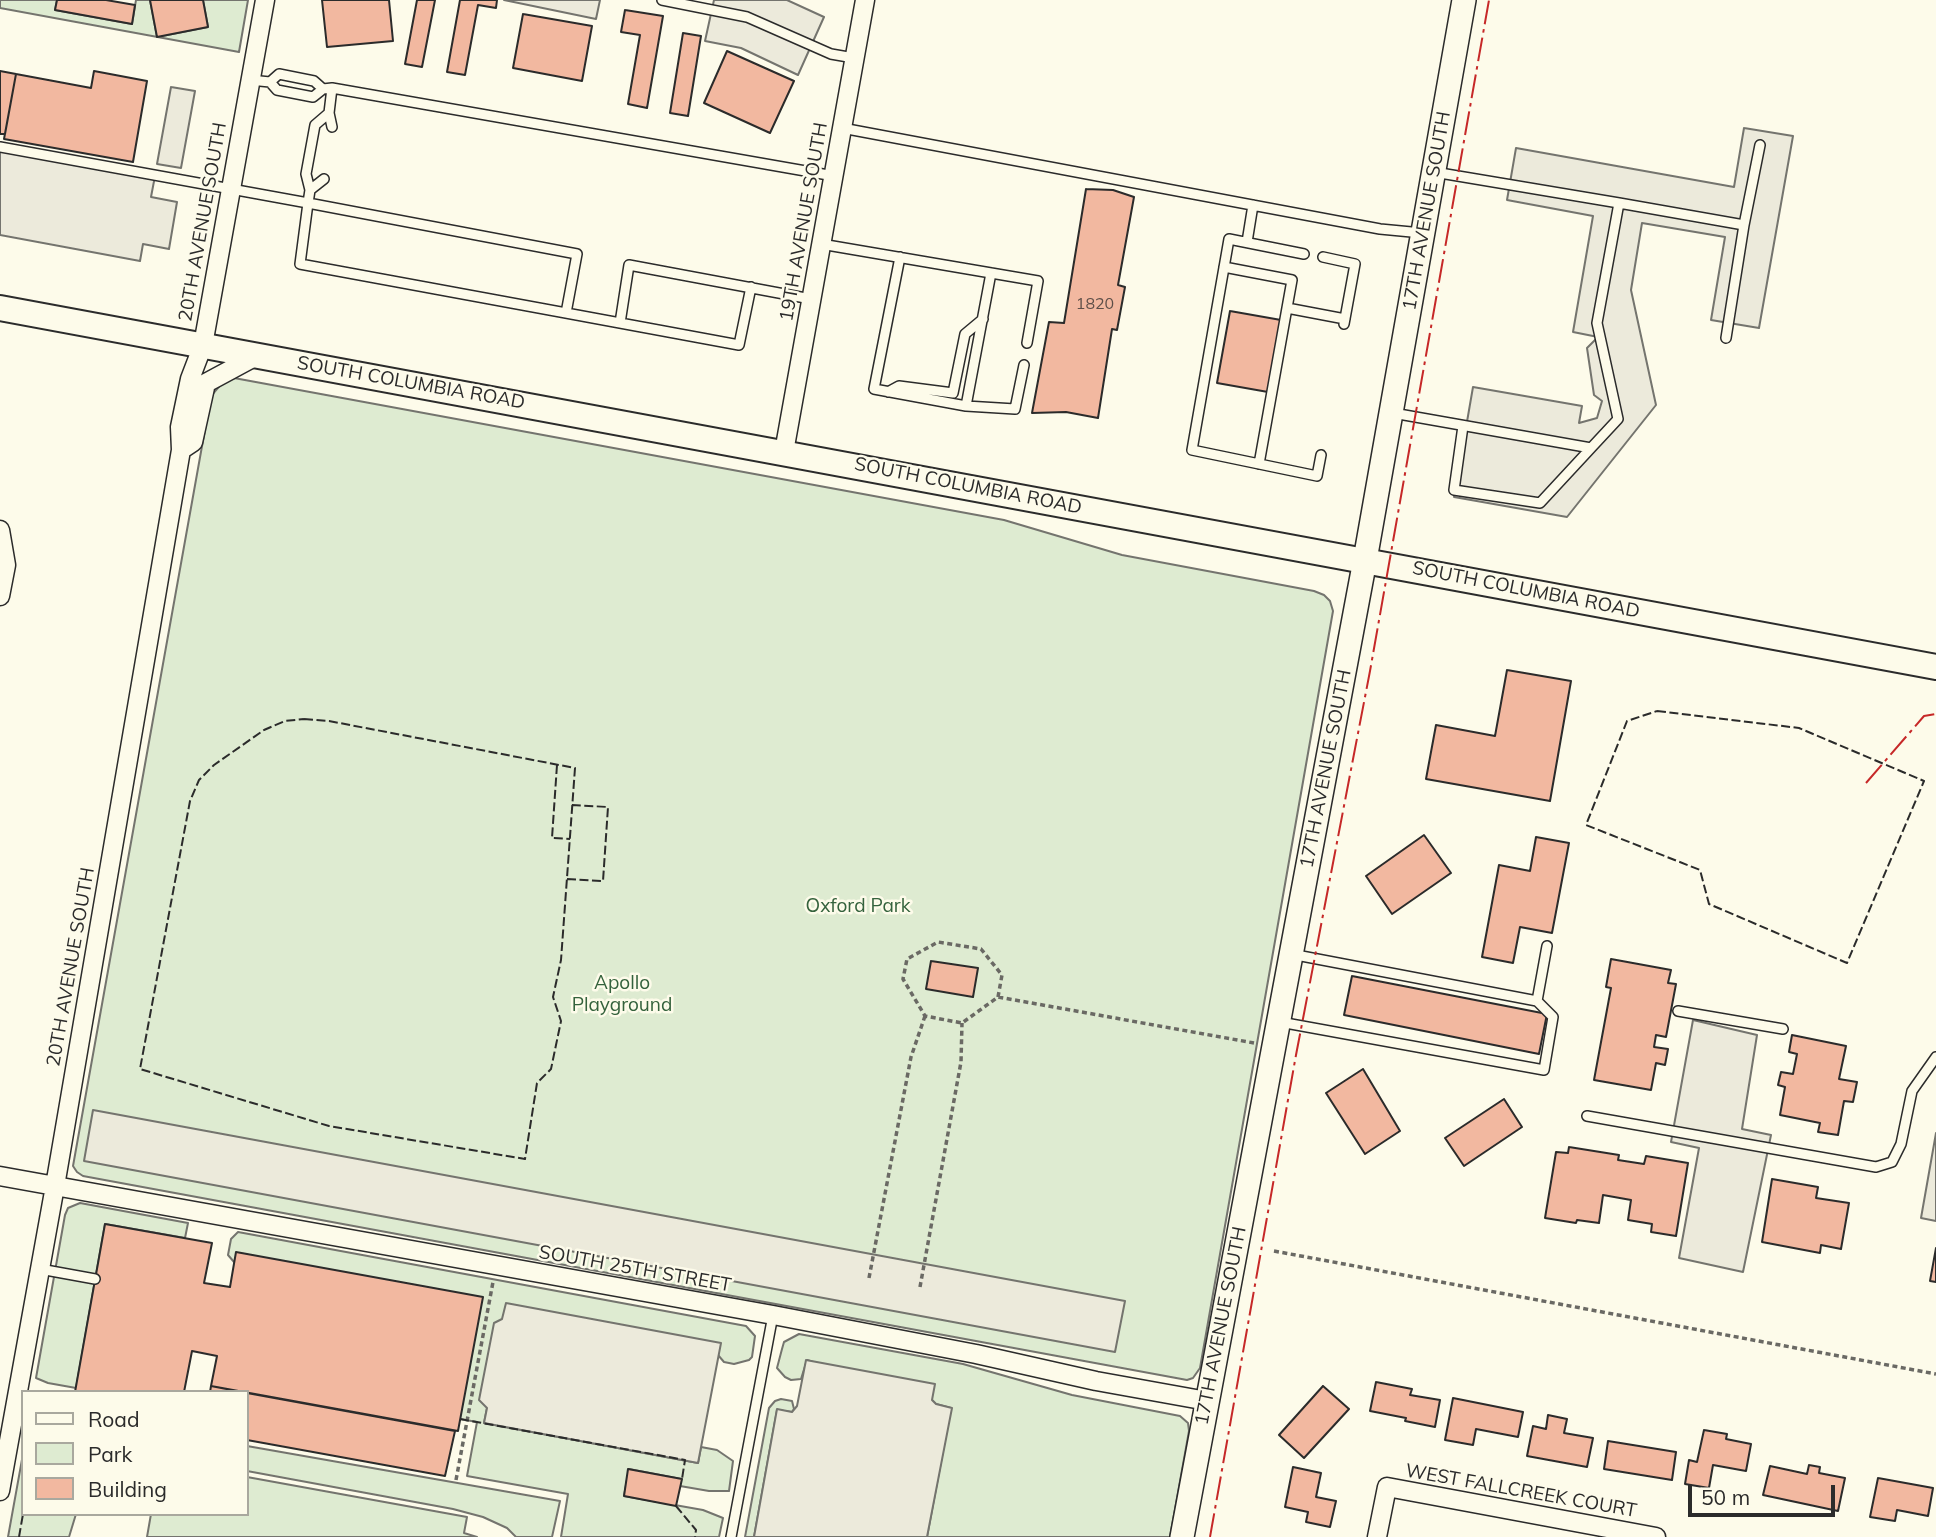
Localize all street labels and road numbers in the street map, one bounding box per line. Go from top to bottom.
street label: 17TH AVENUE SOUTH [1398,110,1456,312]
street label: 20TH AVENUE SOUTH [174,121,232,323]
street label: 19TH AVENUE SOUTH [775,121,833,323]
street label: SOUTH COLUMBIA ROAD [295,352,527,414]
street label: SOUTH COLUMBIA ROAD [852,453,1084,519]
street label: SOUTH COLUMBIA ROAD [1410,557,1642,623]
street label: 17TH AVENUE SOUTH [1296,668,1356,870]
street label: 20TH AVENUE SOUTH [42,866,100,1068]
street label: 17TH AVENUE SOUTH [1191,1225,1251,1427]
street label: SOUTH 25TH STREET [537,1241,733,1297]
street label: WEST FALLCREEK COURT [1404,1459,1638,1523]

